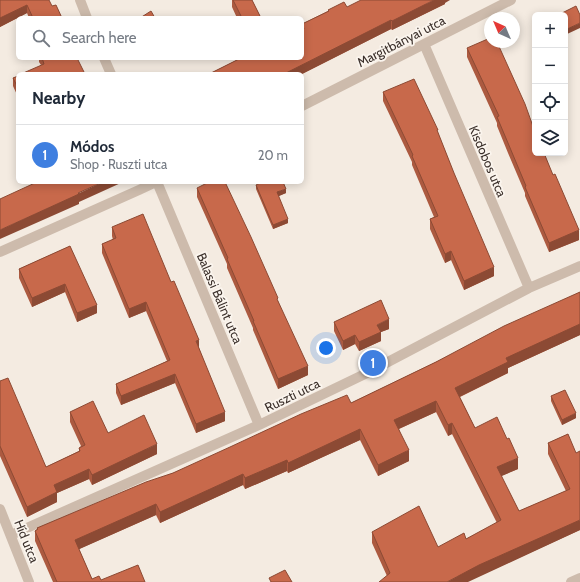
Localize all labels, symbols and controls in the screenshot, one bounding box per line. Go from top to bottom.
street label: Margitbányai utca [354,12,448,70]
north arrow [484,12,520,48]
map controls [532,12,568,156]
button: + [532,12,568,48]
search box [16,16,304,60]
icon: search [30,27,52,49]
text: Search here [62,29,137,47]
button: − [532,48,568,84]
button: locate [532,84,568,120]
text: Nearby [32,88,85,108]
button: layers [532,120,568,156]
street label: Kisdobos utca [466,123,511,200]
text: Módos [70,138,114,156]
text: 1 [43,147,47,163]
text: 20 m [258,147,288,163]
text: Shop · Ruszti utca [70,156,167,172]
street label: Balassi Bálint utca [194,250,247,347]
your location [316,338,336,358]
pin: 1 [360,348,386,378]
street label: Ruszti utca [262,374,323,415]
street label: Híd utca [11,517,43,566]

